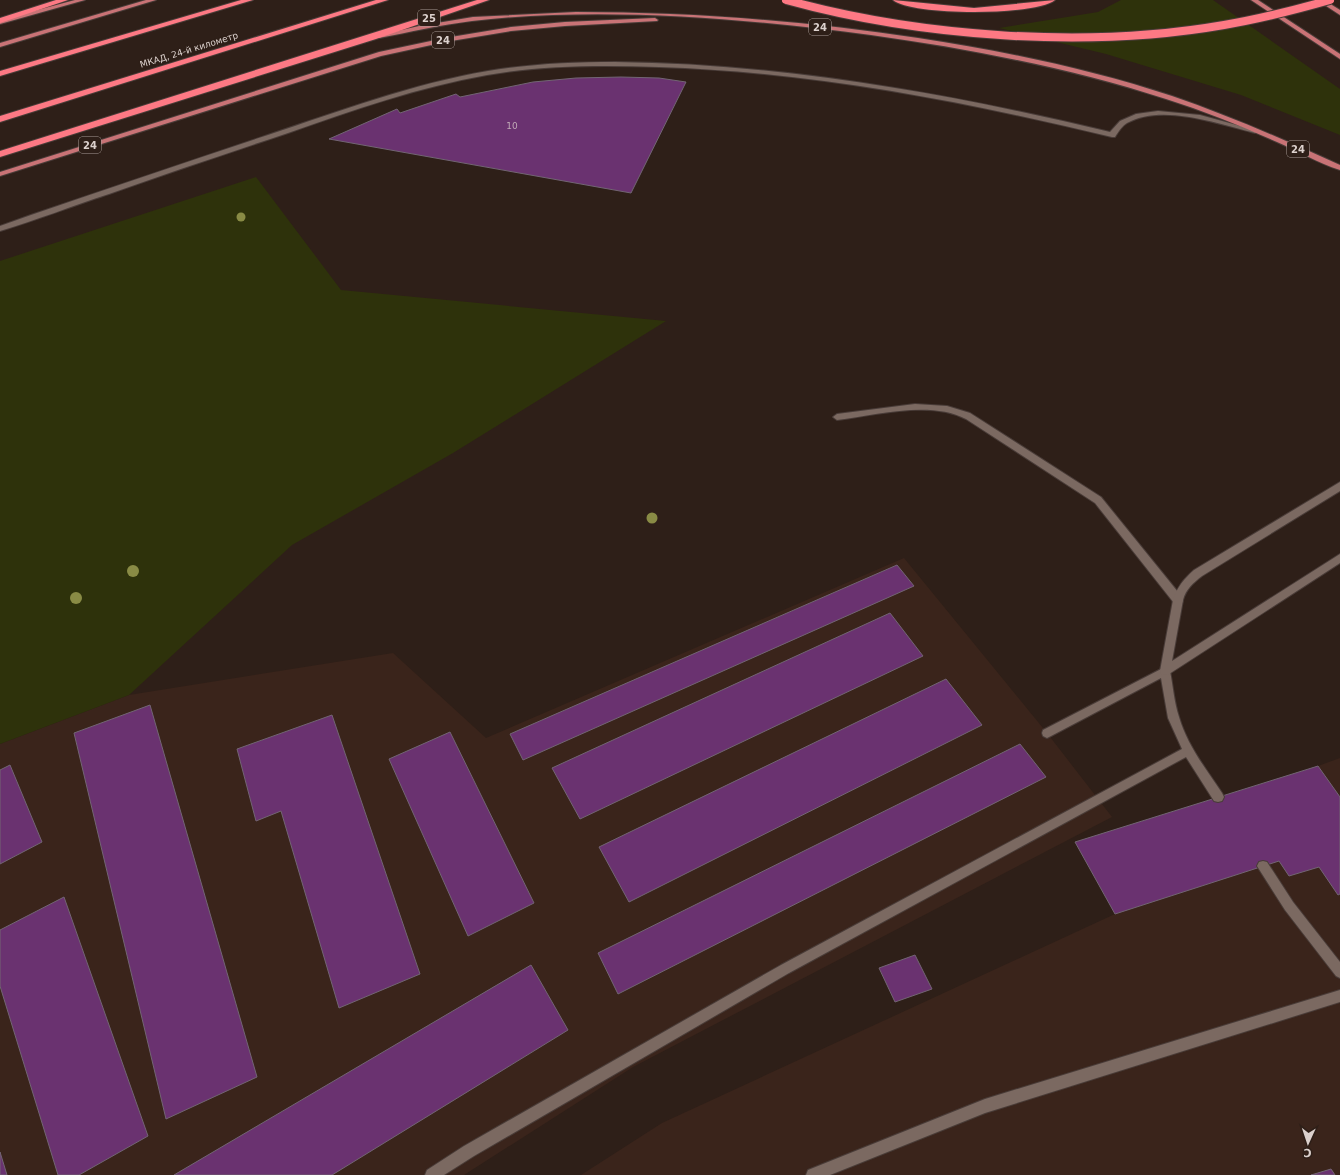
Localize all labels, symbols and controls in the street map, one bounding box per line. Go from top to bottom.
road number: 25 [418,10,440,26]
road number: 24 [809,19,831,35]
street label: МКАД, 24-й километр [139,30,240,70]
road number: 24 [432,32,454,48]
house number: 10 [506,121,518,131]
road number: 24 [79,137,101,153]
road number: 24 [1287,141,1309,157]
north arrow [1288,1123,1328,1163]
text: С [1303,1146,1312,1159]

